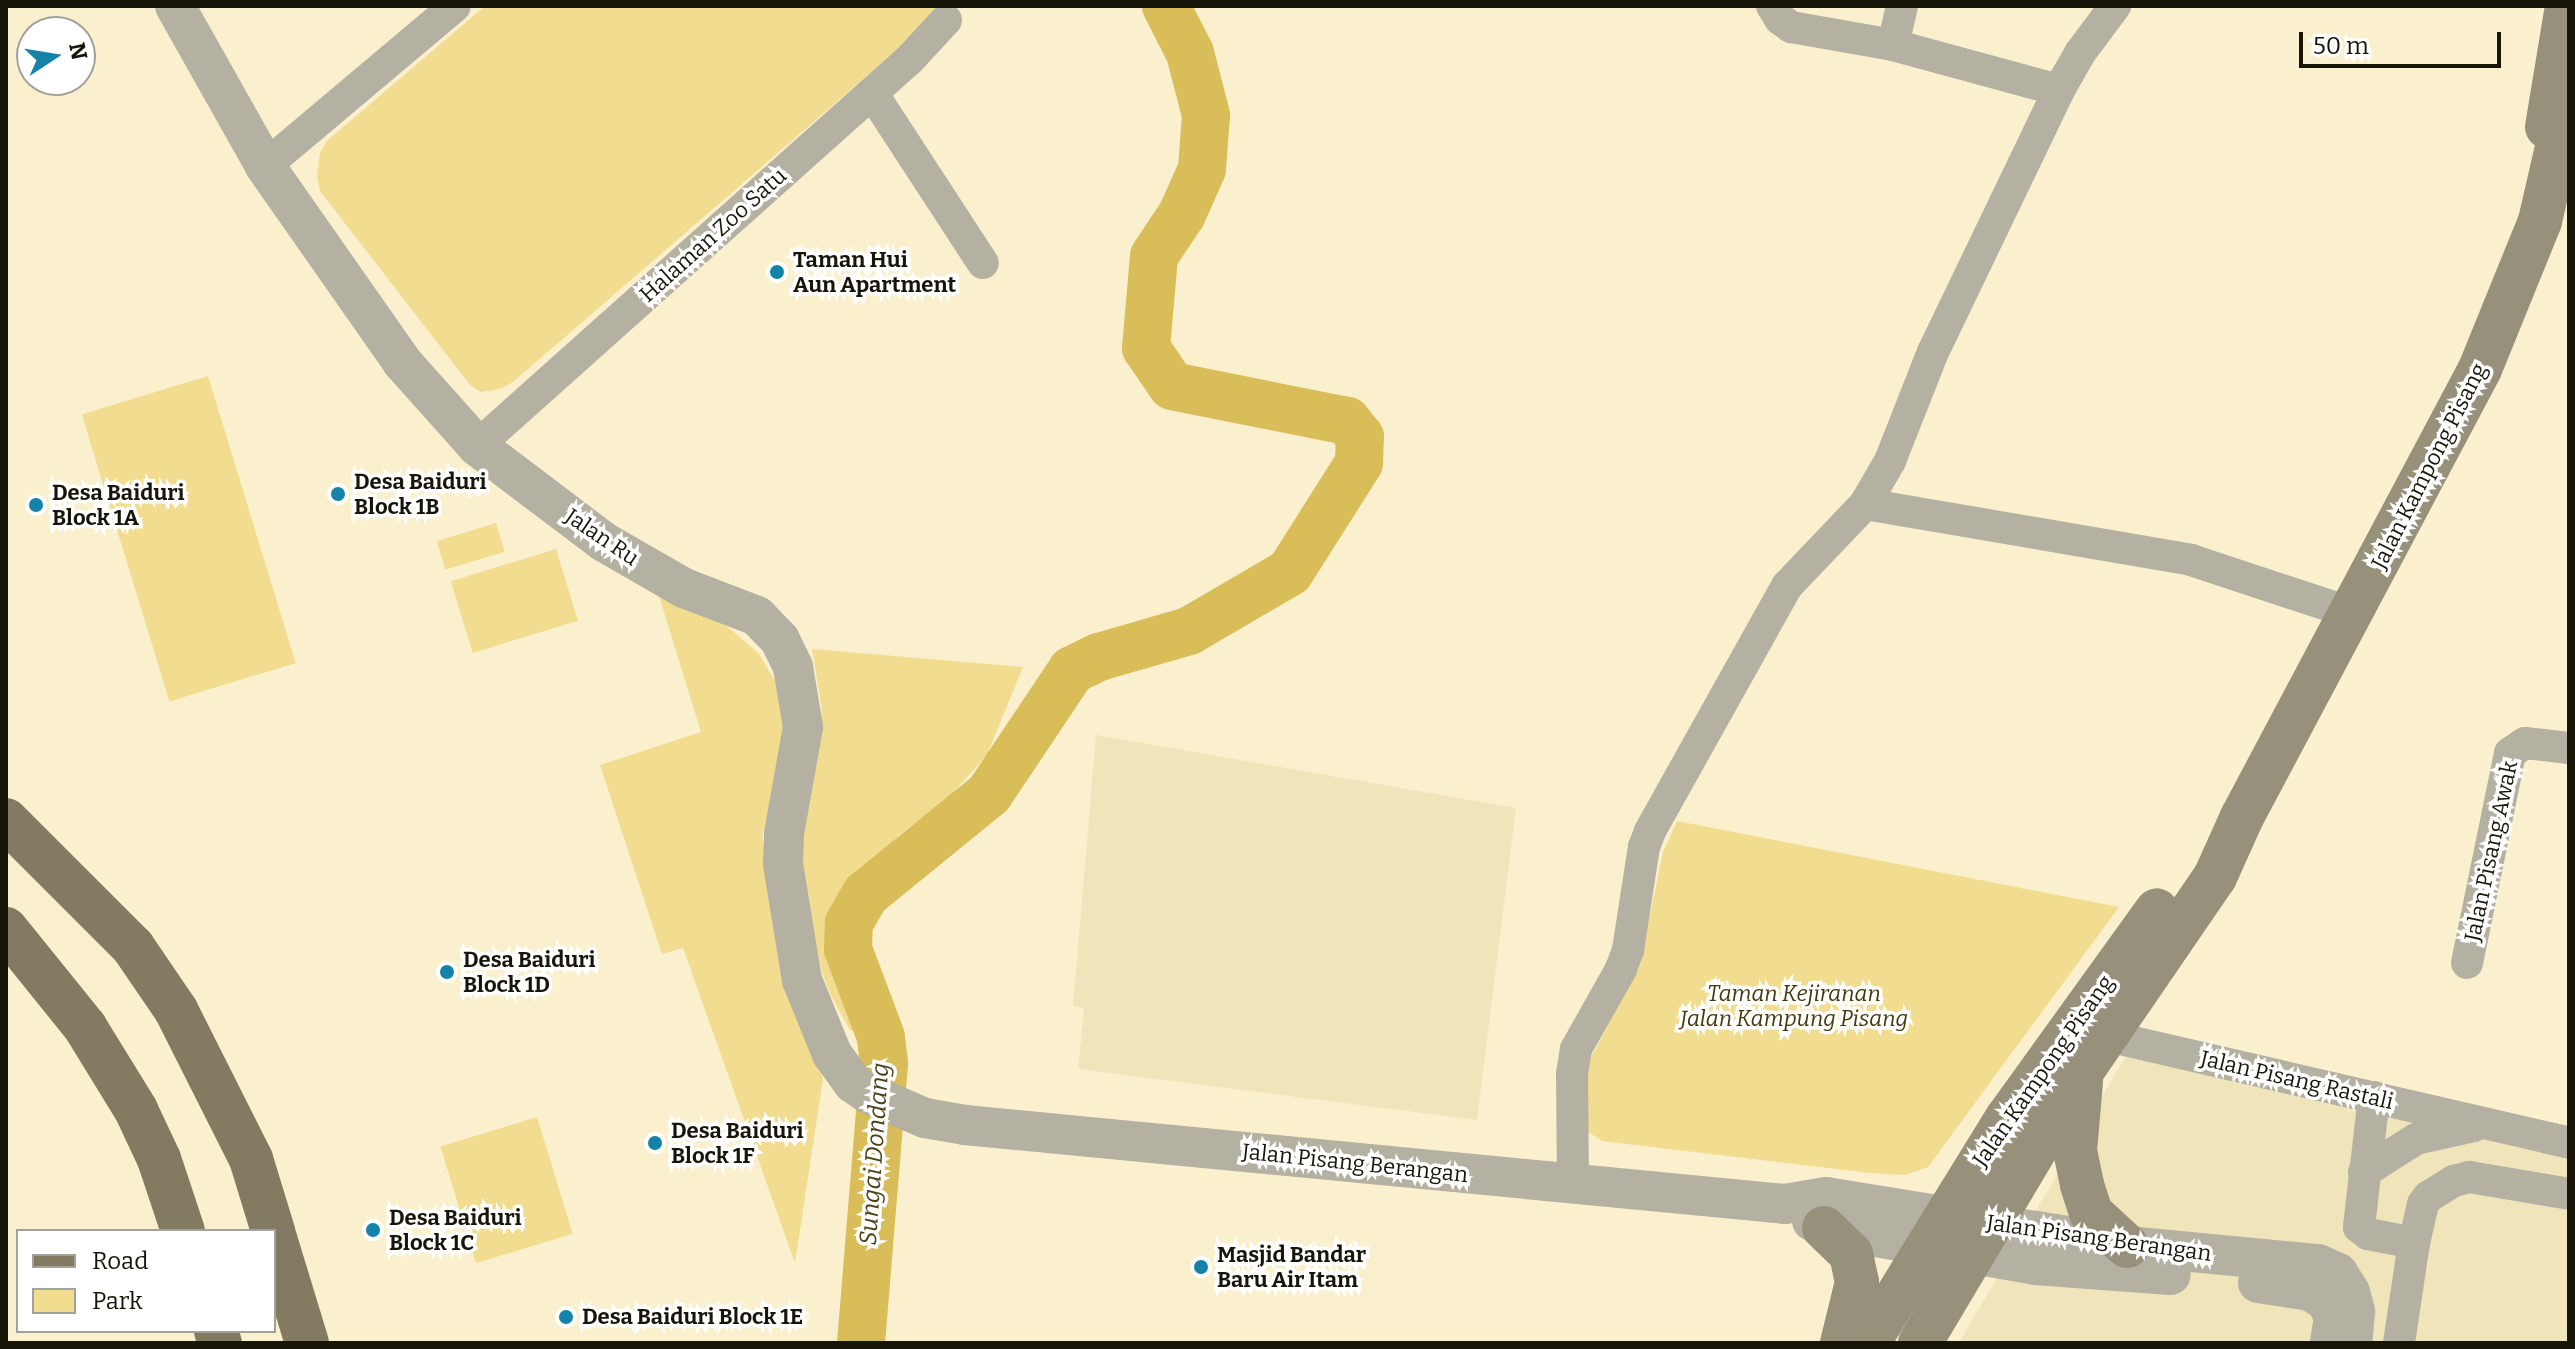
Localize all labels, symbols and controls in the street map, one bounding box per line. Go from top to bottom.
north arrow [16,16,96,96]
scale bar [2303,16,2505,66]
text: 50 m [2313,32,2369,60]
text: N [63,40,93,62]
street label: Halaman Zoo Satu [634,162,792,308]
place label: Taman Hui Aun Apartment [793,246,956,298]
marker: Taman Hui Aun Apartment [768,263,786,281]
street label: Jalan Kampong Pisang [2366,359,2492,573]
place label: Desa Baiduri Block 1B [354,468,487,520]
place label: Desa Baiduri Block 1A [52,479,185,530]
marker: Desa Baiduri Block 1B [329,485,347,503]
marker: Desa Baiduri Block 1A [27,496,45,514]
street label: Jalan Ru [560,503,644,571]
street label: Jalan Pisang Awak [2459,758,2523,944]
place label: Desa Baiduri Block 1D [463,946,596,998]
marker: Desa Baiduri Block 1D [438,963,456,981]
street label: Jalan Kampong Pisang [1967,970,2119,1172]
park label: Taman Kejiranan Jalan Kampung Pisang [1680,980,1908,1032]
street label: Jalan Pisang Rastali [2198,1045,2396,1115]
water label: Sungai Dondang [854,1062,896,1246]
place label: Desa Baiduri Block 1F [671,1117,804,1168]
marker: Desa Baiduri Block 1F [646,1134,664,1152]
street label: Jalan Pisang Berangan [1241,1138,1469,1188]
place label: Desa Baiduri Block 1C [389,1204,522,1256]
street label: Jalan Pisang Berangan [1985,1209,2213,1267]
marker: Desa Baiduri Block 1C [364,1221,382,1239]
legend [16,1229,276,1333]
place label: Masjid Bandar Baru Air Itam [1217,1241,1366,1292]
text: Road [92,1247,148,1275]
marker: Masjid Bandar Baru Air Itam [1192,1258,1210,1276]
text: Park [92,1287,143,1315]
place label: Desa Baiduri Block 1E [582,1304,803,1330]
marker: Desa Baiduri Block 1E [557,1308,575,1326]

